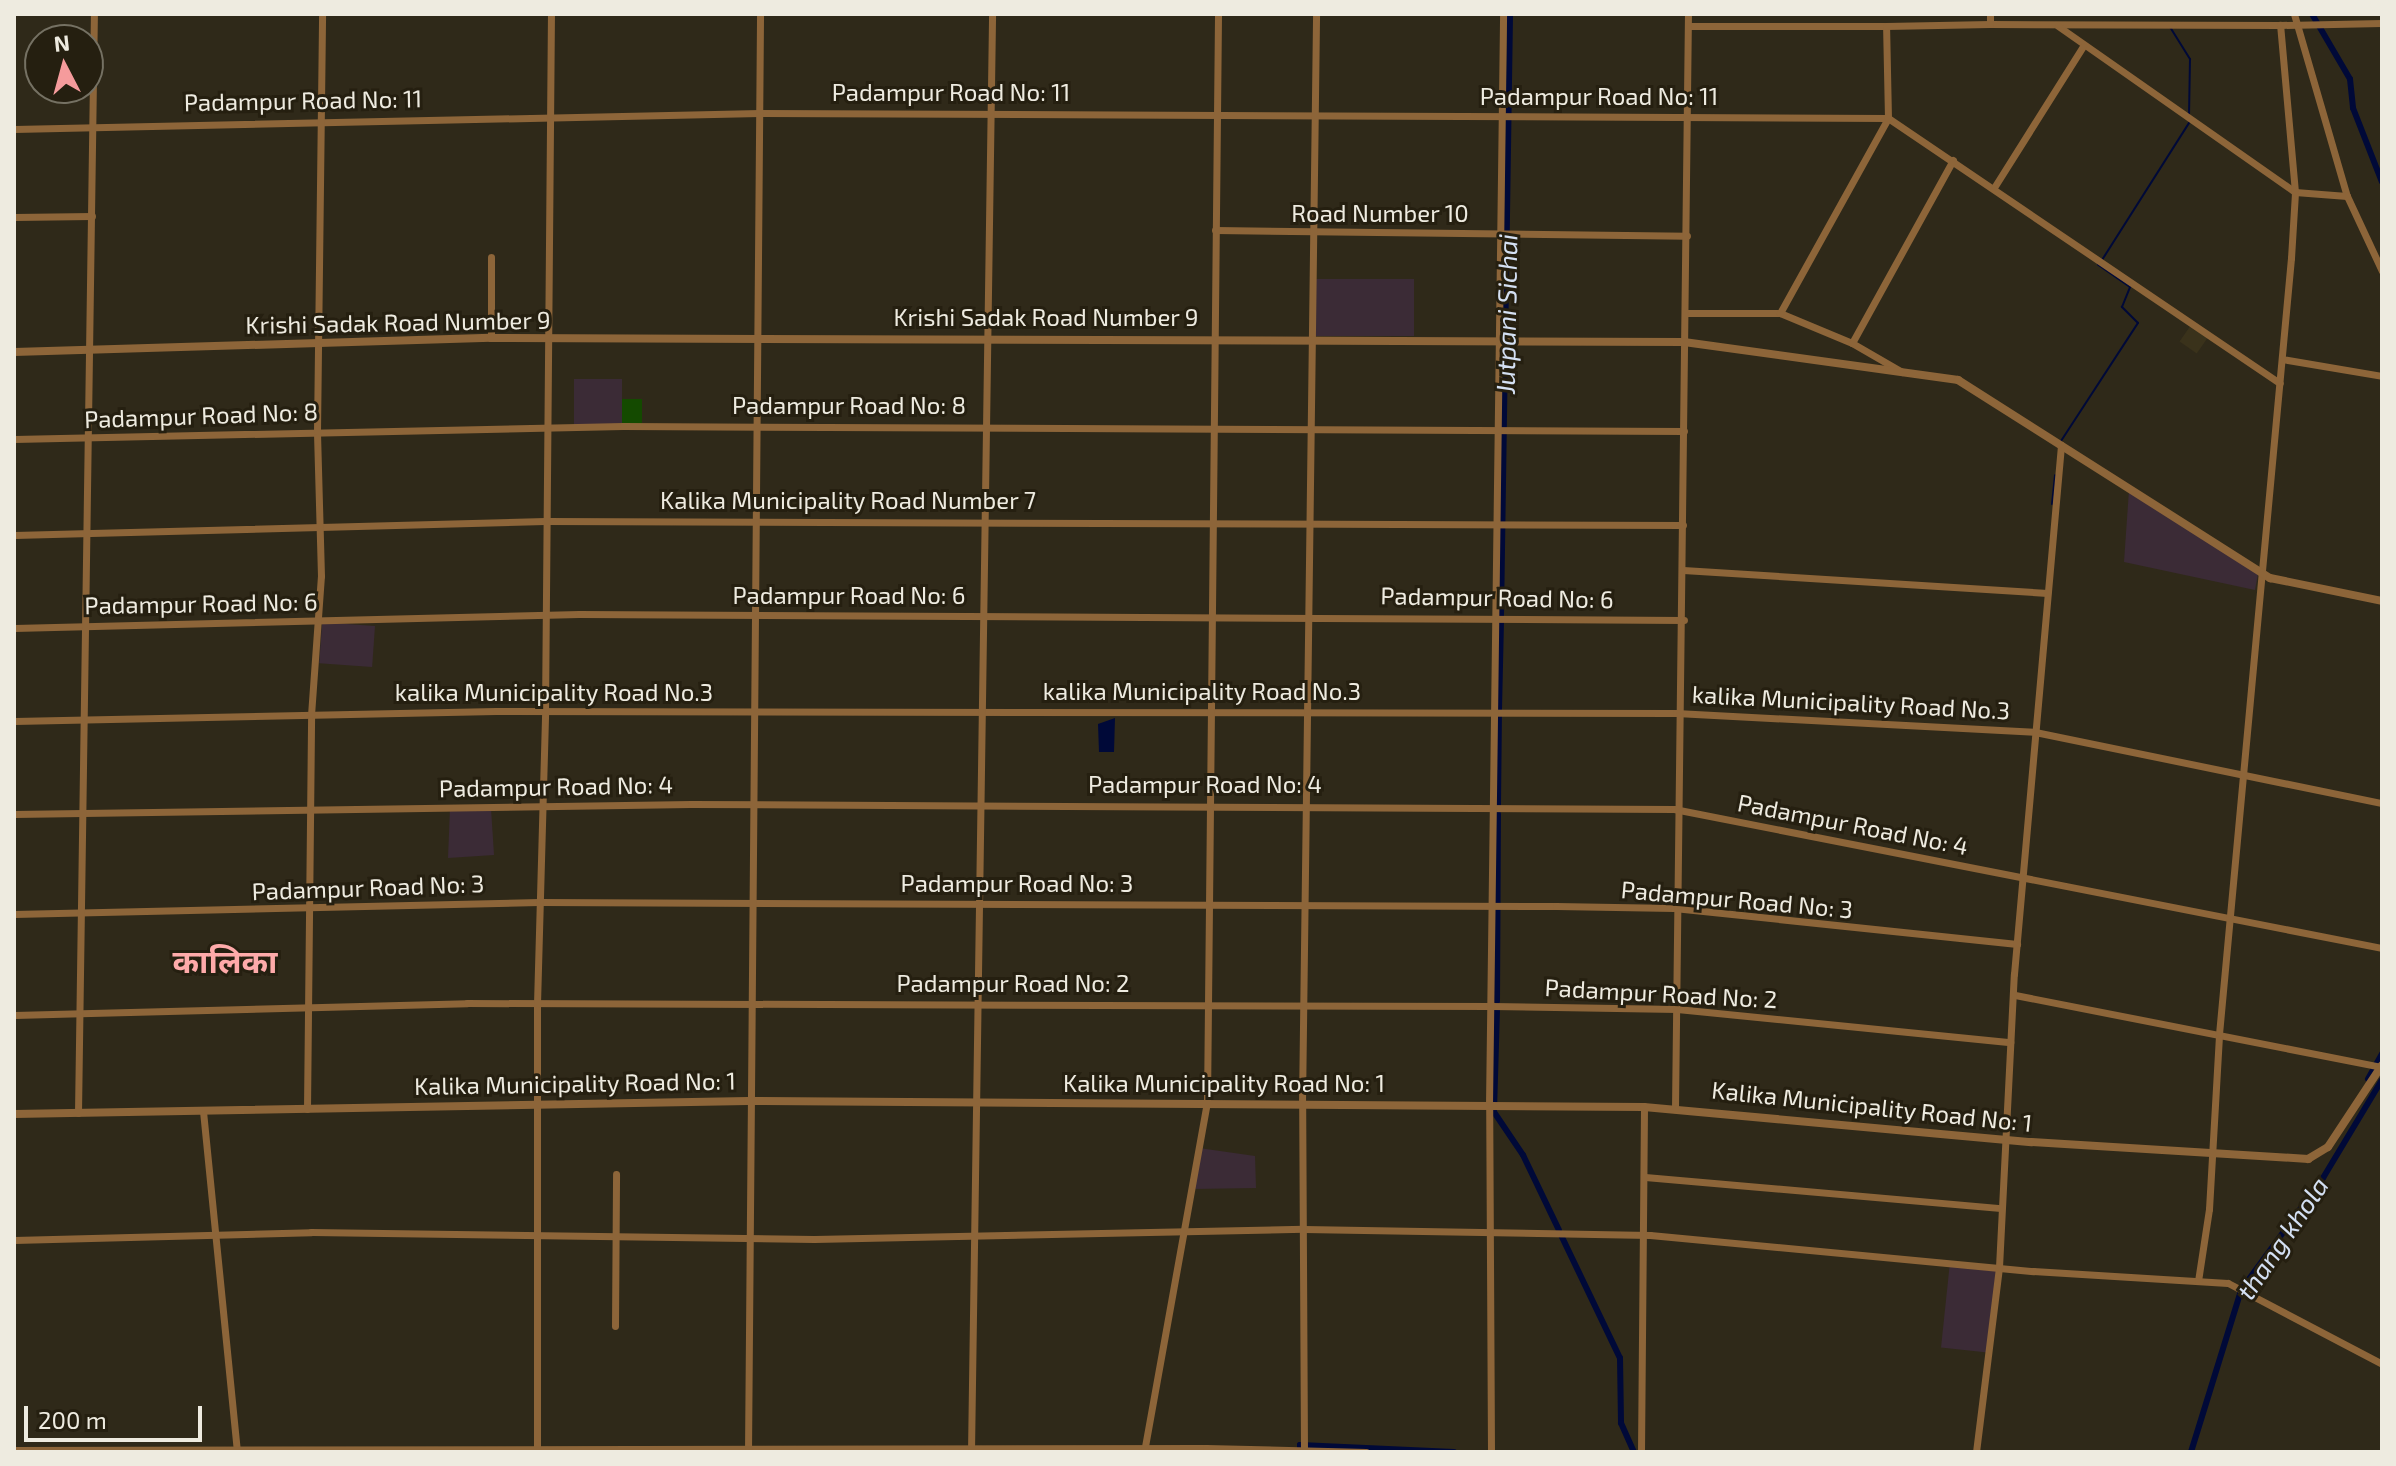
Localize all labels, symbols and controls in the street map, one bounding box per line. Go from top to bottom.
north arrow [24,24,104,104]
text: N [52,28,71,56]
street label: Padampur Road No: 11 [831,78,1071,106]
street label: Padampur Road No: 11 [1479,82,1719,110]
street label: Padampur Road No: 11 [183,84,423,116]
street label: Road Number 10 [1291,199,1469,227]
water label: Jutpani Sichai [1489,234,1523,394]
street label: Krishi Sadak Road Number 9 [893,303,1199,331]
street label: Krishi Sadak Road Number 9 [245,305,551,339]
street label: Padampur Road No: 8 [732,391,966,419]
street label: Padampur Road No: 8 [83,397,319,433]
street label: Kalika Municipality Road Number 7 [660,486,1036,514]
street label: Padampur Road No: 6 [732,581,966,609]
street label: Padampur Road No: 6 [1380,581,1614,613]
street label: Padampur Road No: 6 [84,587,318,619]
street label: kalika Municipality Road No.3 [1043,677,1361,705]
street label: kalika Municipality Road No.3 [395,678,713,706]
street label: kalika Municipality Road No.3 [1691,679,2011,725]
street label: Padampur Road No: 4 [438,770,674,802]
street label: Padampur Road No: 4 [1088,770,1322,798]
street label: Padampur Road No: 4 [1735,787,1971,861]
street label: Padampur Road No: 3 [251,869,485,905]
street label: Padampur Road No: 3 [900,869,1134,897]
street label: Padampur Road No: 3 [1620,874,1854,924]
district label: कालिका [173,941,277,979]
street label: Padampur Road No: 2 [896,969,1130,997]
street label: Padampur Road No: 2 [1544,973,1778,1013]
street label: Kalika Municipality Road No: 1 [413,1066,737,1100]
street label: Kalika Municipality Road No: 1 [1063,1069,1385,1097]
street label: Kalika Municipality Road No: 1 [1710,1075,2034,1137]
water label: thang khola [2230,1171,2334,1305]
scale bar [28,1390,206,1440]
text: 200 m [38,1405,107,1434]

